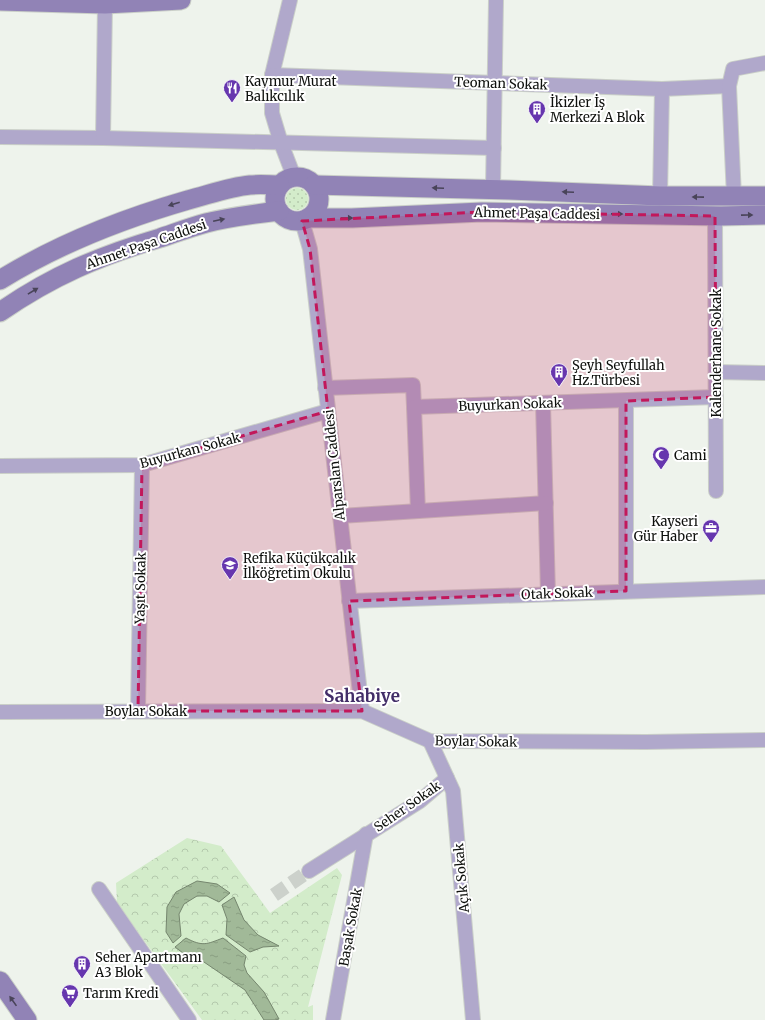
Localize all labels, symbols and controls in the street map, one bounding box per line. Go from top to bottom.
place label: Kaymur Murat Balıkcılık [245,73,337,105]
street label: Teoman Sokak [454,73,549,94]
restaurant icon: Kaymur Murat Balıkcılık [222,78,242,103]
place label: İkizler İş Merkezi A Blok [550,94,645,126]
building icon: İkizler İş Merkezi A Blok [527,99,547,124]
one-way arrow [432,184,444,191]
one-way arrow [561,189,574,195]
one-way arrow [691,194,704,200]
one-way arrow [168,202,180,208]
street label: Ahmet Paşa Caddesi [473,204,600,223]
one-way arrow [611,211,624,217]
one-way arrow [741,212,753,219]
one-way arrow [341,215,354,221]
street label: Ahmet Paşa Caddesi [83,216,209,273]
one-way arrow [213,217,225,223]
one-way arrow [27,288,39,295]
street label: Kalenderhane Sokak [708,288,725,417]
place label: Şeyh Seyfullah Hz.Türbesi [572,357,665,389]
building icon: Şeyh Seyfullah Hz.Türbesi [549,362,569,387]
street label: Buyurkan Sokak [458,394,563,415]
street label: Alparslan Caddesi [320,408,349,522]
street label: Buyurkan Sokak [138,429,243,472]
mosque icon: Cami [651,445,671,470]
place label: Cami [674,447,707,464]
place label: Kayseri Gür Haber [634,513,698,545]
office icon: Kayseri Gür Haber [701,518,721,543]
place label: Refika Küçükçalık İlköğretim Okulu [243,550,357,582]
street label: Yaşıt Sokak [131,551,150,625]
school or university icon: Refika Küçükçalık İlköğretim Okulu [220,555,240,580]
street label: Otak Sokak [521,584,594,603]
district label: Sahabiye [324,685,400,707]
street label: Boylar Sokak [105,703,188,720]
street label: Boylar Sokak [435,732,518,751]
street label: Seher Sokak [371,777,445,836]
street label: Açık Sokak [450,842,473,914]
street label: Başak Sokak [335,886,366,968]
place label: Seher Apartmanı A3 Blok [94,949,202,981]
building icon: Seher Apartmanı A3 Blok [72,954,92,979]
supermarket icon: Tarım Kredi [60,983,80,1008]
place label: Tarım Kredi [83,985,159,1002]
one-way arrow [9,996,17,1006]

